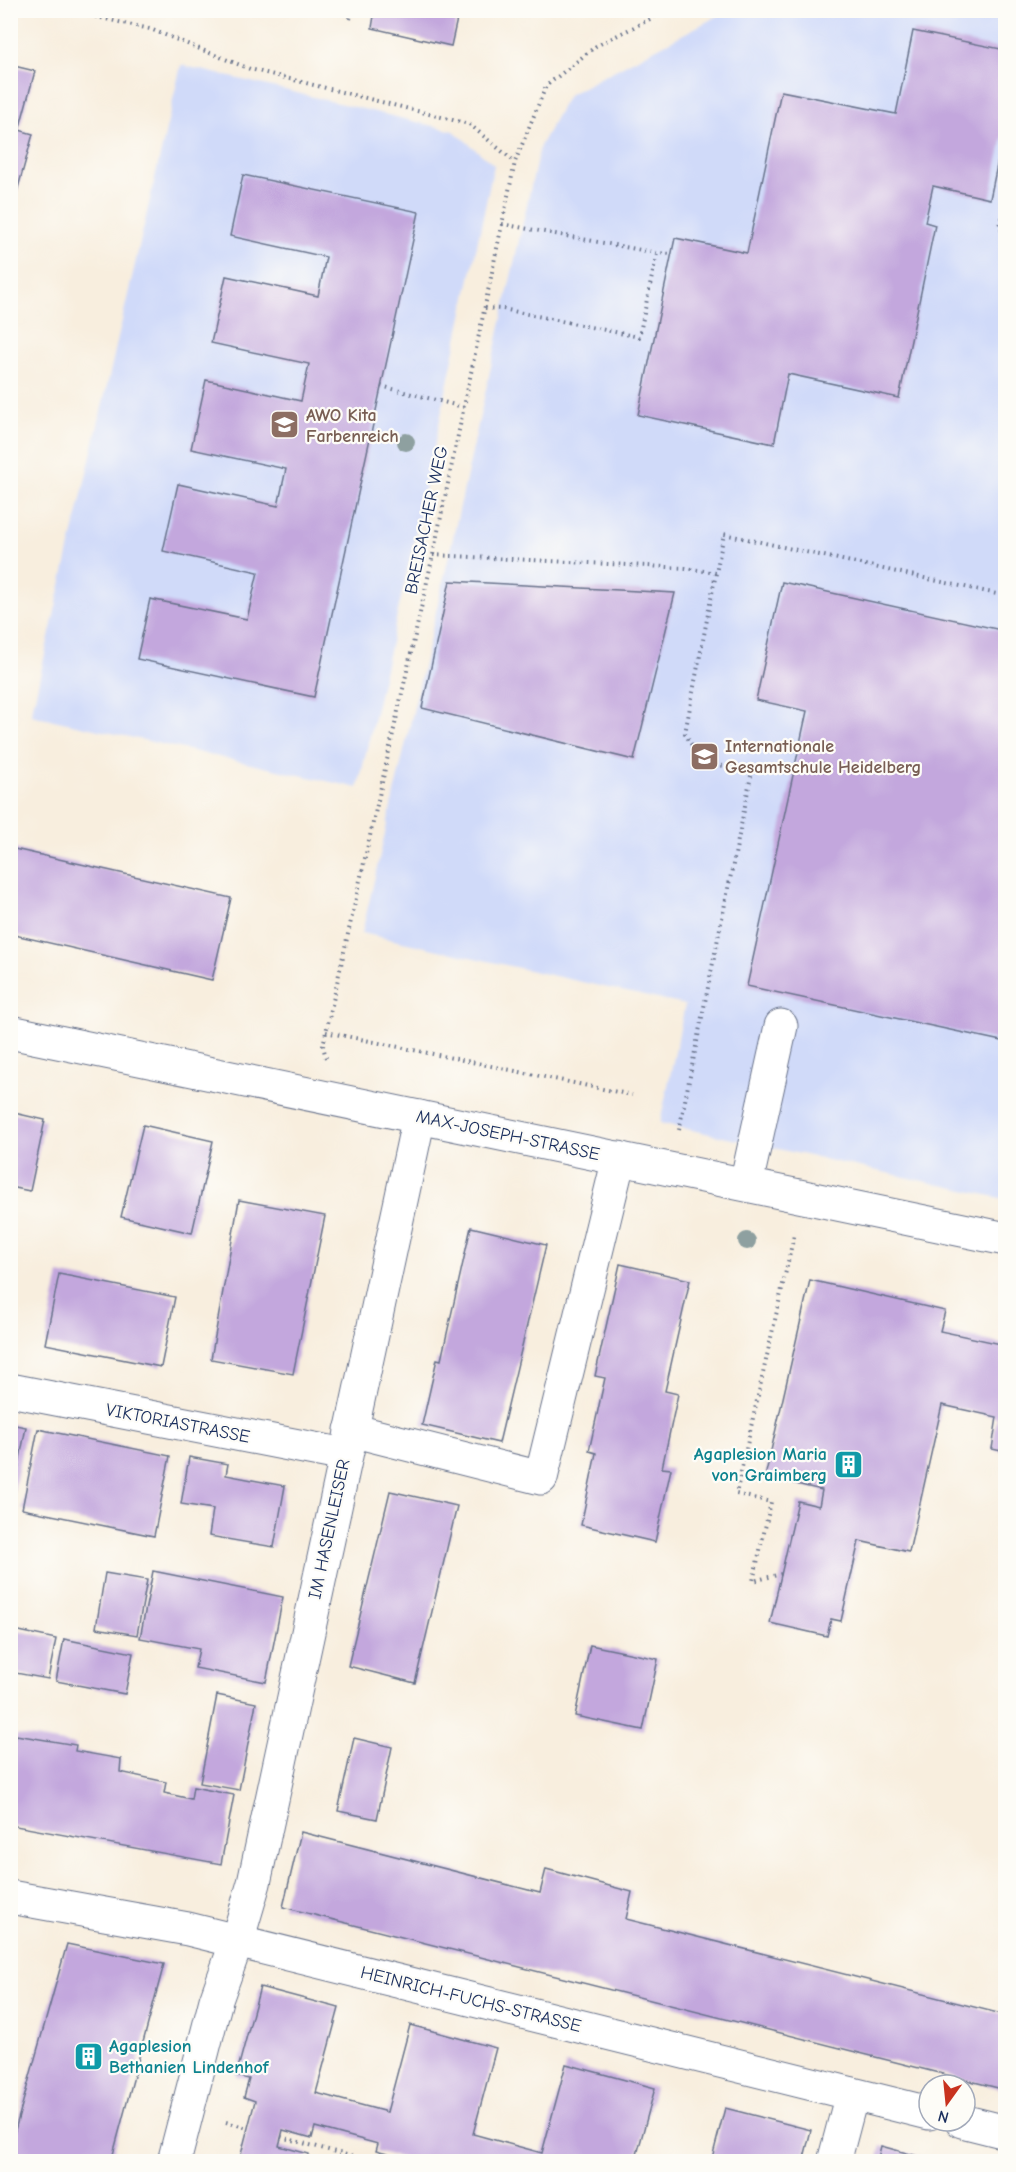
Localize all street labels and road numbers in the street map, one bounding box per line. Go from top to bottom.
street label: BREISACHER WEG [401,444,452,596]
street label: MAX-JOSEPH-STRASSE [414,1106,602,1165]
street label: VIKTORIASTRASSE [104,1399,252,1448]
street label: IM HASENLEISER [304,1457,355,1601]
street label: HEINRICH-FUCHS-STRASSE [358,1962,584,2037]

